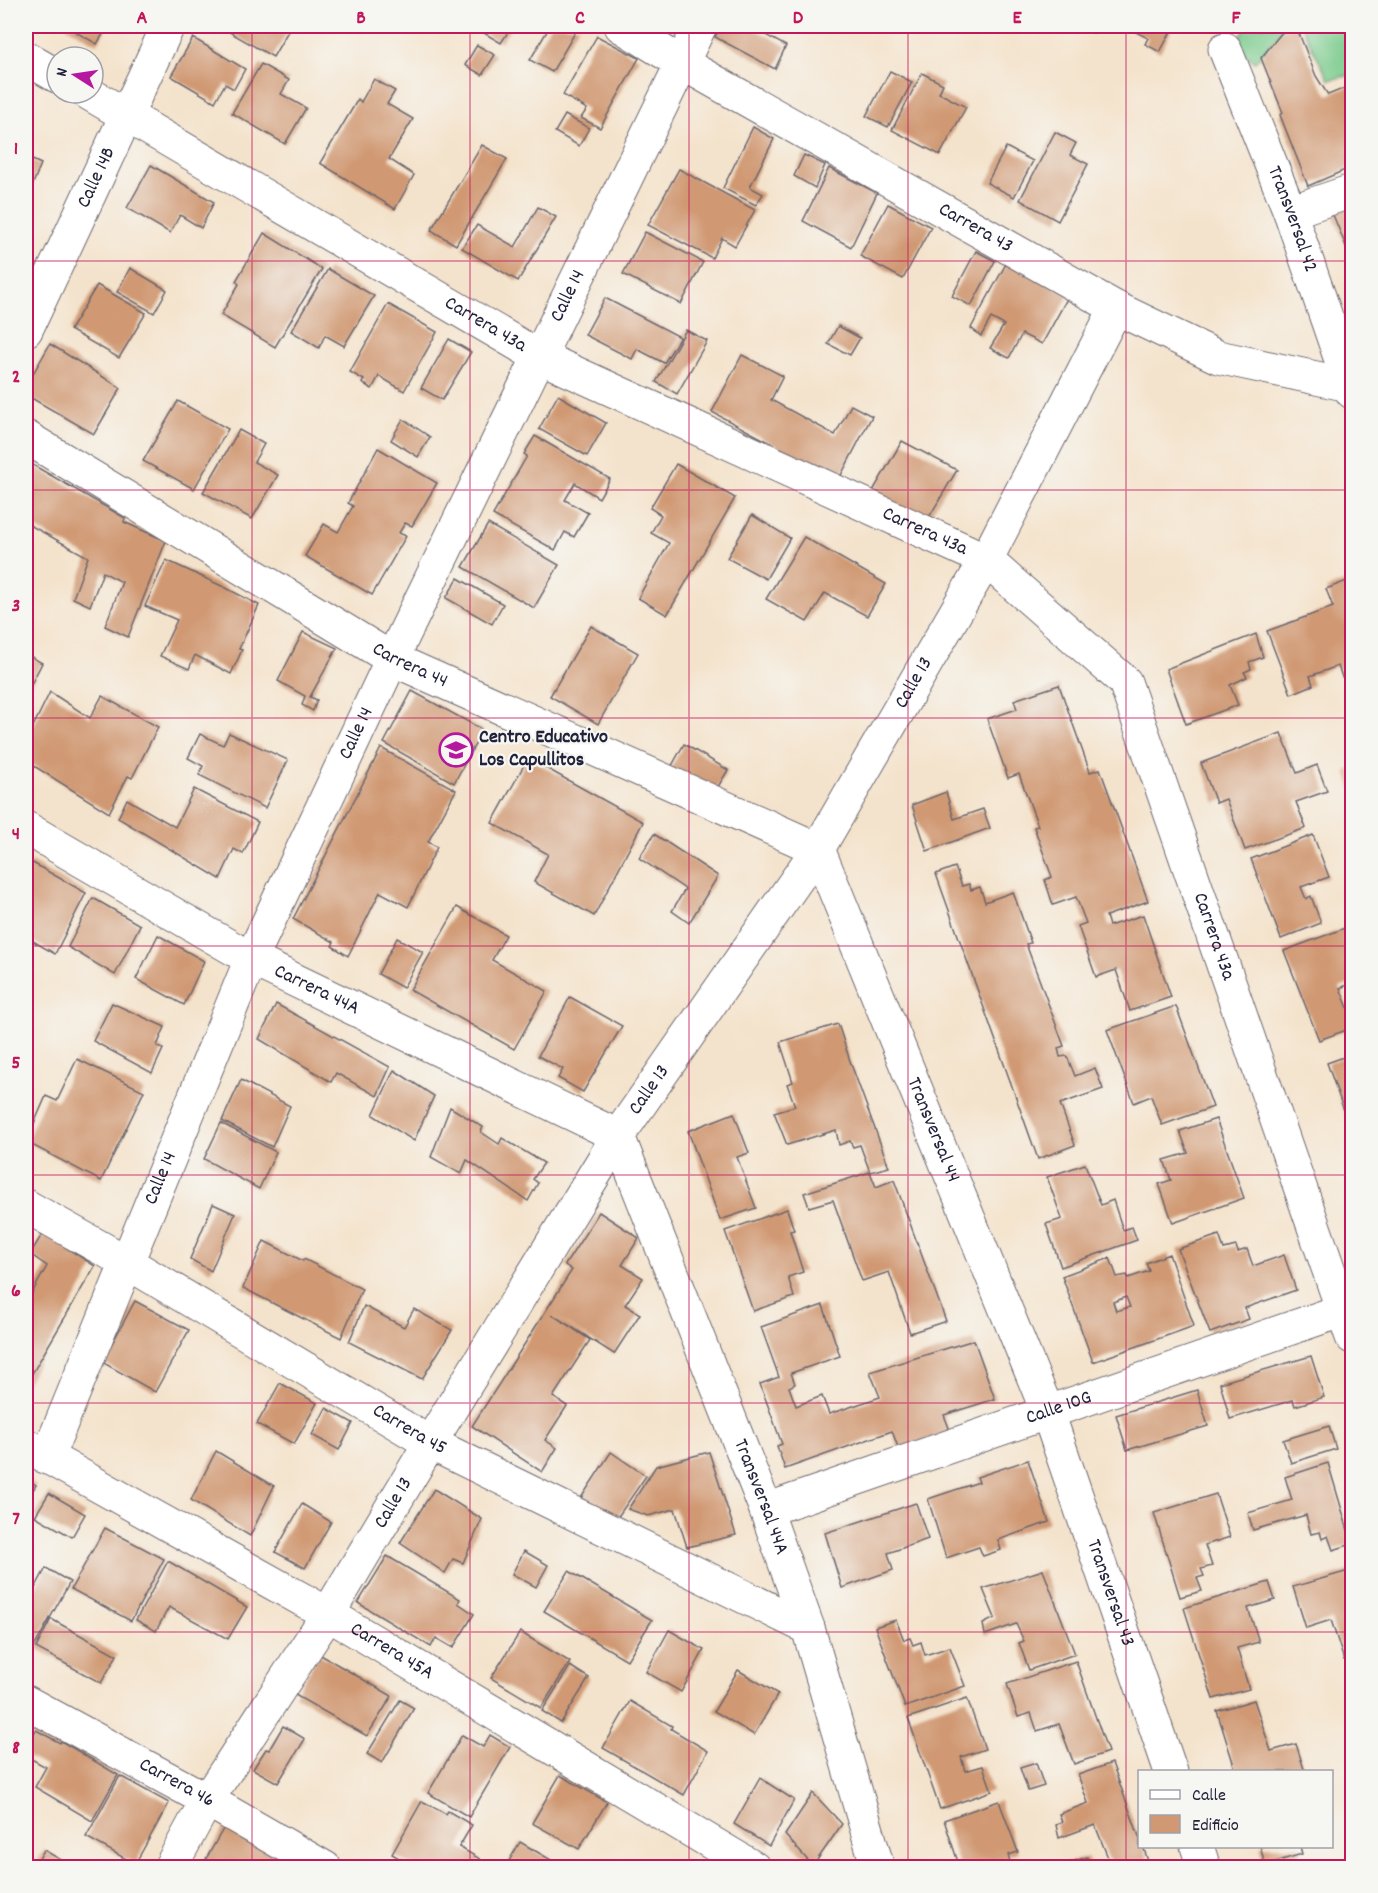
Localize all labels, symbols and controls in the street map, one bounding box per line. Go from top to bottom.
text: A [137,5,148,33]
text: B [356,5,366,33]
text: C [575,5,585,33]
text: D [793,5,804,33]
text: E [1012,5,1022,33]
text: F [1232,5,1242,33]
north arrow [45,45,105,105]
text: N [51,66,75,79]
text: 1 [14,136,18,164]
street label: Calle 14B [71,143,123,213]
street label: Transversal 42 [1259,162,1324,276]
street label: Carrera 43 [933,196,1018,261]
street label: Calle 14 [544,265,593,327]
street label: Carrera 43a [439,290,532,360]
text: 2 [12,364,20,392]
street label: Carrera 43a [877,500,972,564]
text: 3 [12,593,20,621]
street label: Carrera 44 [366,636,452,696]
street label: Calle 13 [888,652,940,714]
street label: Calle 14 [333,703,381,765]
place label: Centro Educativo Los Capullitos [479,724,608,775]
school or university icon: Centro Educativo Los Capullitos [438,732,474,768]
text: 4 [12,821,20,849]
street label: Carrera 43a [1185,889,1242,985]
street label: Carrera 44A [269,958,364,1023]
text: 5 [11,1050,21,1078]
street label: Calle 13 [622,1060,677,1121]
street label: Transversal 44 [899,1073,966,1187]
street label: Calle 14 [138,1148,185,1209]
text: 6 [11,1278,21,1306]
street label: Calle 10G [1022,1384,1095,1433]
street label: Carrera 45 [367,1398,451,1463]
street label: Transversal 44A [725,1435,795,1559]
street label: Calle 13 [368,1472,420,1534]
text: 7 [12,1506,20,1534]
street label: Transversal 43 [1078,1536,1141,1650]
street label: Carrera 45A [344,1616,439,1688]
text: 8 [12,1735,20,1763]
street label: Carrera 46 [133,1751,220,1815]
legend [1138,1770,1333,1848]
text: Calle [1192,1784,1226,1809]
text: Edificio [1192,1814,1239,1839]

